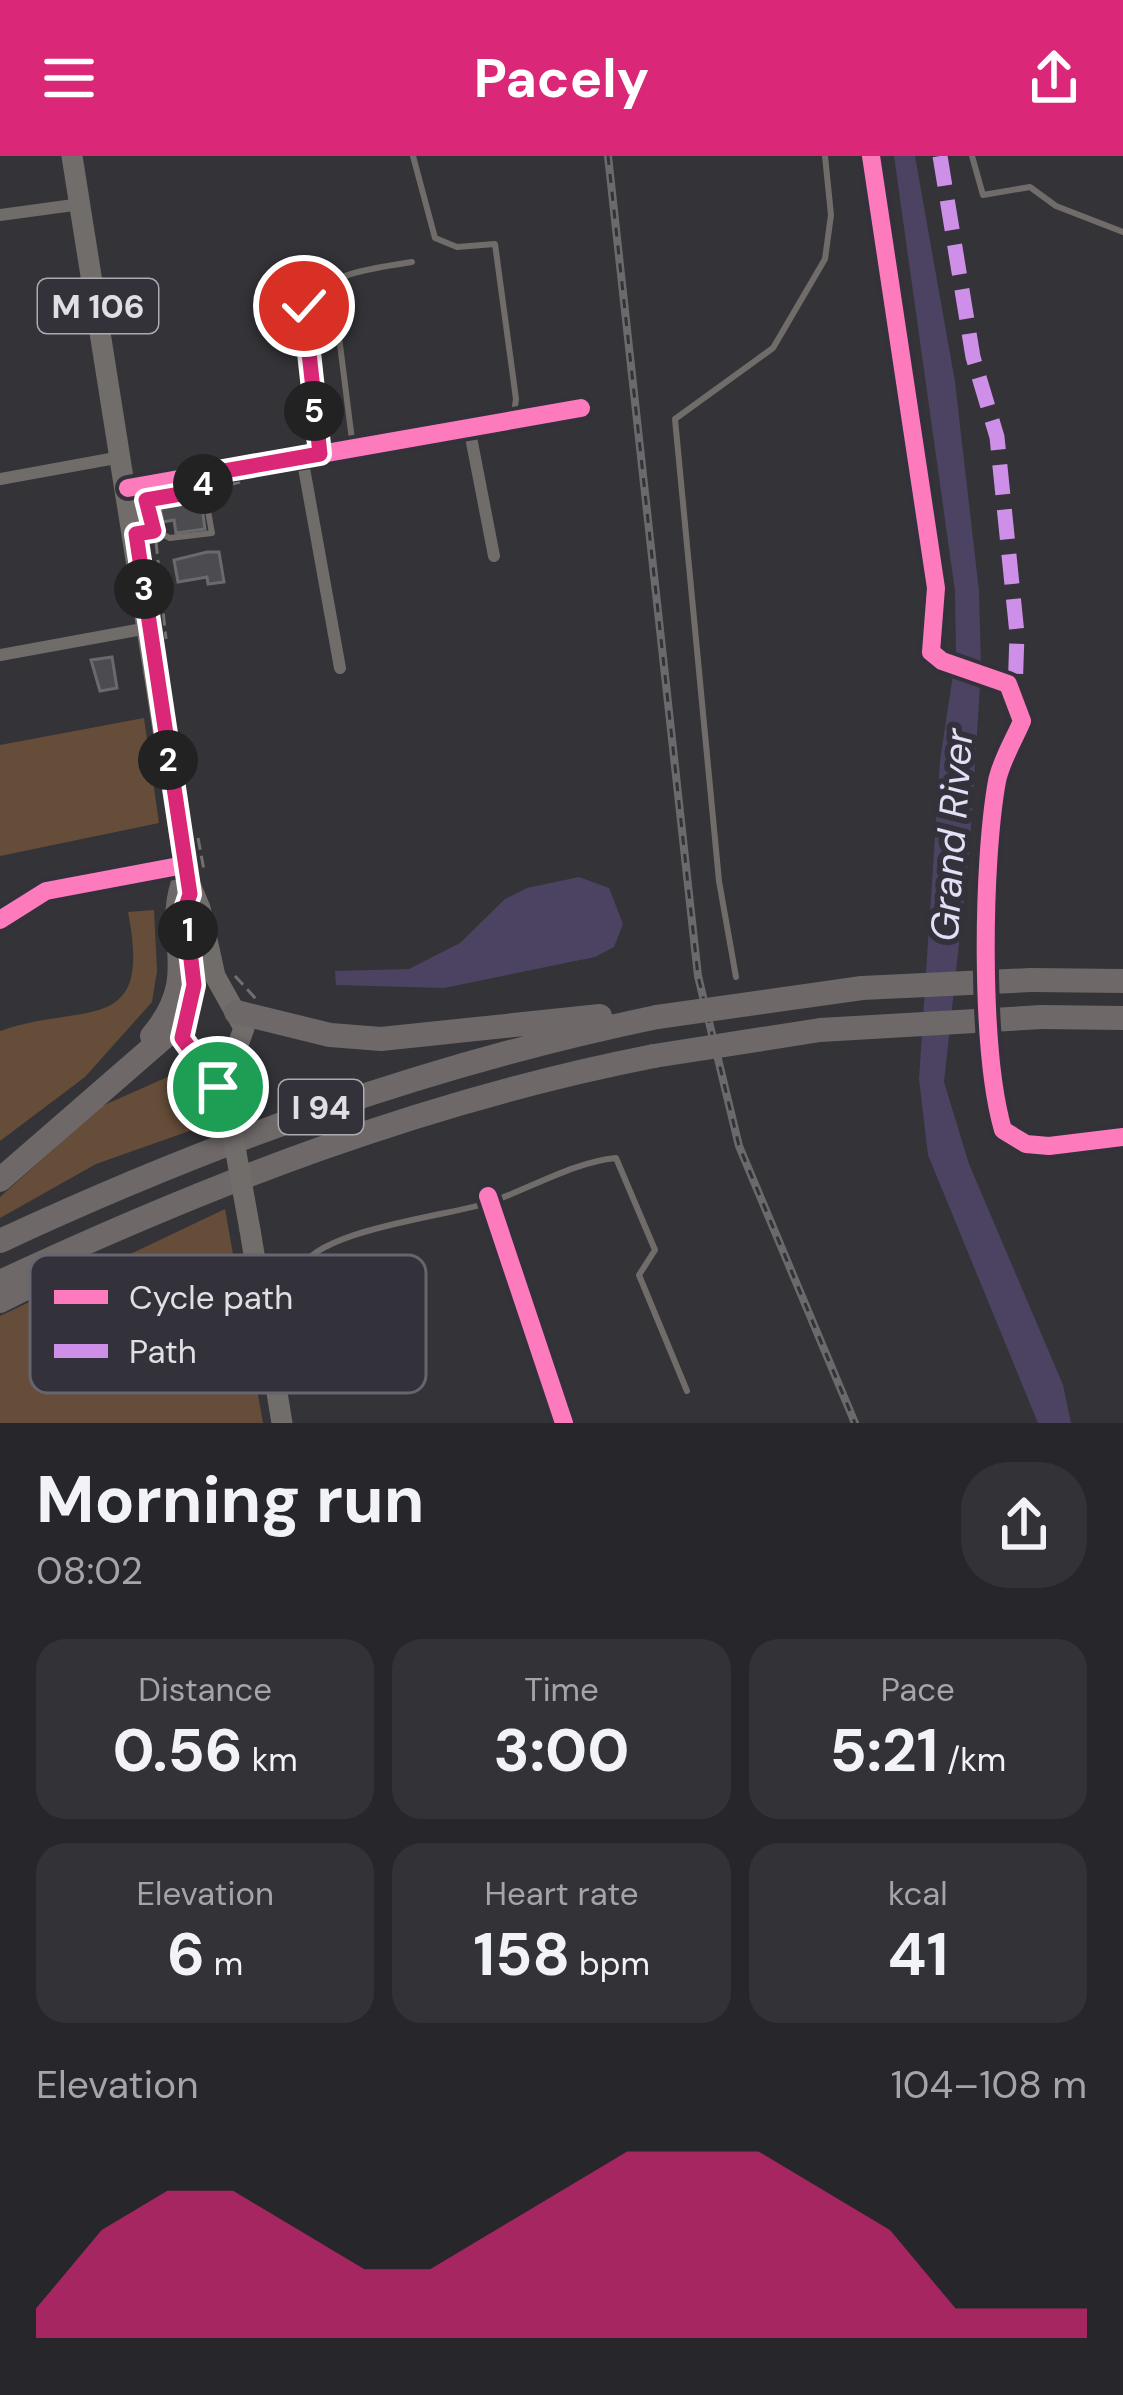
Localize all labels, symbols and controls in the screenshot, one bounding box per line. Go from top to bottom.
text: Pacely [474,43,649,114]
icon: menu [36,45,102,111]
icon: share [1021,45,1087,111]
pin [253,255,355,357]
icon: check [271,273,337,339]
road number: M 106 [38,279,158,333]
pin: 5 [284,381,344,441]
text: 5 [304,389,324,432]
pin: 4 [173,454,233,514]
text: 4 [192,462,214,505]
pin: 3 [114,559,174,619]
text: 3 [134,567,154,610]
water label: Grand River [919,725,984,943]
pin: 2 [138,730,198,790]
text: 2 [158,738,178,781]
pin: 1 [158,900,218,960]
text: 1 [182,908,194,951]
pin [167,1036,269,1138]
icon: arrive [185,1054,251,1120]
road number: I 94 [279,1080,363,1134]
legend [30,1255,426,1393]
text: Cycle path [129,1276,293,1319]
text: Path [129,1330,197,1373]
text: Morning run [36,1457,424,1542]
button: share [961,1462,1087,1588]
text: 08:02 [36,1545,143,1596]
text: Distance [138,1668,272,1711]
text: Time [524,1668,599,1711]
text: Pace [881,1668,955,1711]
text: 0.56 [113,1711,243,1790]
text: 3:00 [494,1711,629,1790]
text: 5:21 [829,1711,938,1790]
text: km [243,1738,298,1781]
text: /km [938,1738,1006,1781]
text: Elevation [136,1872,274,1915]
text: Heart rate [484,1872,639,1915]
text: kcal [888,1872,948,1915]
text: 6 [167,1915,205,1994]
text: 158 [473,1915,570,1994]
text: 41 [887,1915,948,1994]
text: m [205,1942,243,1985]
text: bpm [570,1942,650,1985]
text: Elevation [36,2059,199,2110]
text: 104–108 m [891,2059,1087,2110]

